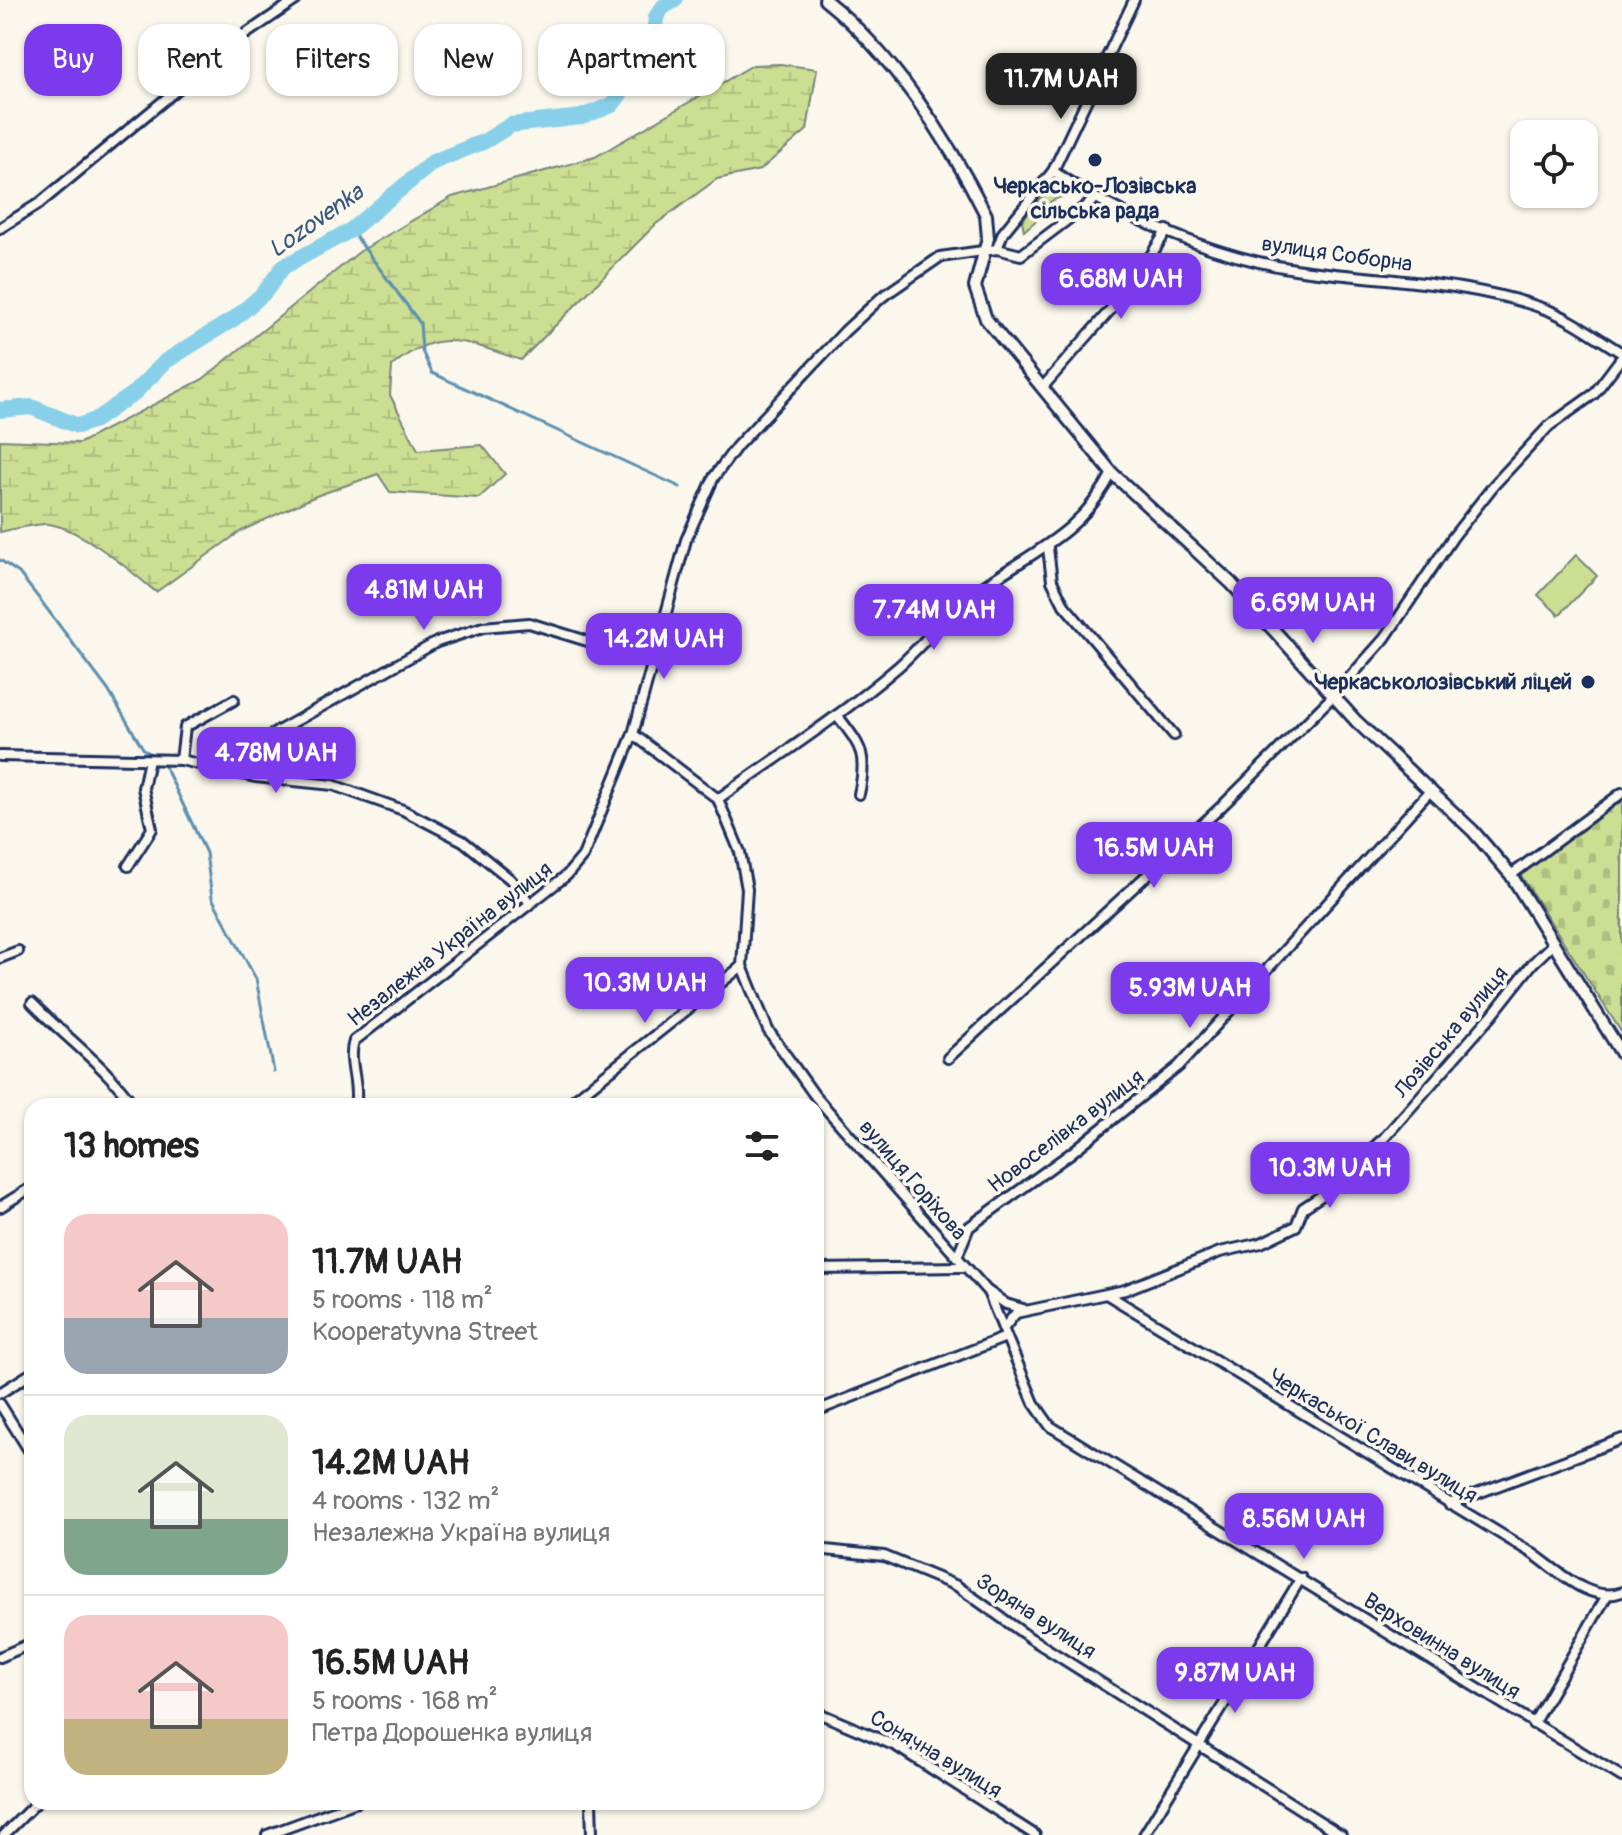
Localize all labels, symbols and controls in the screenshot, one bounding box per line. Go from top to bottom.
chip: Buy [24,24,122,96]
chip: Rent [138,24,250,96]
chip: Filters [266,24,398,96]
chip: New [414,24,522,96]
chip: Apartment [538,24,725,96]
pin: 11.7M UAH [969,53,1153,121]
text: 11.7M UAH [1004,63,1118,95]
map controls [1510,120,1598,208]
button: locate [1510,120,1598,208]
marker: Черкасько-Лозівська сільська рада [1086,151,1104,169]
place label: Черкасько-Лозівська сільська рада [993,172,1197,225]
water label: Lozovenka [263,177,370,264]
street label: вулиця Соборна [1260,230,1414,278]
pin: 6.68M UAH [1029,253,1213,321]
text: 6.68M UAH [1059,263,1183,295]
pin: 4.81M UAH [332,564,516,632]
text: 4.81M UAH [365,574,483,606]
pin: 6.69M UAH [1221,577,1405,645]
pin: 7.74M UAH [842,584,1026,652]
text: 6.69M UAH [1251,587,1375,619]
text: 7.74M UAH [872,594,996,626]
pin: 14.2M UAH [572,613,756,681]
text: 14.2M UAH [604,623,724,655]
place label: Черкаськолозівський ліцей [1314,668,1572,696]
marker: Черкаськолозівський ліцей [1579,673,1597,691]
pin: 4.78M UAH [184,727,368,795]
text: 4.78M UAH [215,737,337,769]
pin: 16.5M UAH [1062,822,1246,890]
text: 16.5M UAH [1094,832,1214,864]
street label: Незалежна Україна вулиця [342,855,558,1033]
pin: 10.3M UAH [553,957,737,1025]
street label: Лозівська вулиця [1387,960,1514,1104]
pin: 5.93M UAH [1098,962,1282,1030]
text: 10.3M UAH [583,967,707,999]
text: 5.93M UAH [1129,972,1251,1004]
street label: Новоселівка вулиця [982,1063,1150,1199]
street label: вулиця Горіхова [853,1114,973,1246]
icon: filters [740,1124,784,1168]
text: 13 homes [64,1125,199,1168]
pin: 10.3M UAH [1238,1142,1422,1210]
text: 10.3M UAH [1268,1152,1392,1184]
text: 11.7M UAH [312,1241,462,1284]
icon: home [128,1246,224,1342]
text: 5 rooms · 118 m² [312,1284,493,1316]
text: Kooperatyvna Street [312,1316,538,1348]
street label: Черкаської Слави вулиця [1263,1362,1483,1510]
text: 14.2M UAH [312,1442,469,1485]
icon: home [128,1447,224,1543]
text: 4 rooms · 132 m² [312,1485,500,1517]
pin: 8.56M UAH [1212,1493,1396,1561]
text: 8.56M UAH [1243,1503,1365,1535]
text: Незалежна Україна вулиця [312,1517,610,1549]
street label: Зоряна вулиця [971,1567,1101,1665]
street label: Верховинна вулиця [1358,1586,1526,1706]
text: 16.5M UAH [312,1642,469,1685]
icon: home [128,1647,224,1743]
pin: 9.87M UAH [1143,1647,1327,1715]
text: 9.87M UAH [1175,1657,1295,1689]
text: 5 rooms · 168 m² [312,1685,498,1717]
street label: Сонячна вулиця [865,1703,1007,1805]
text: Петра Дорошенка вулиця [312,1717,592,1749]

